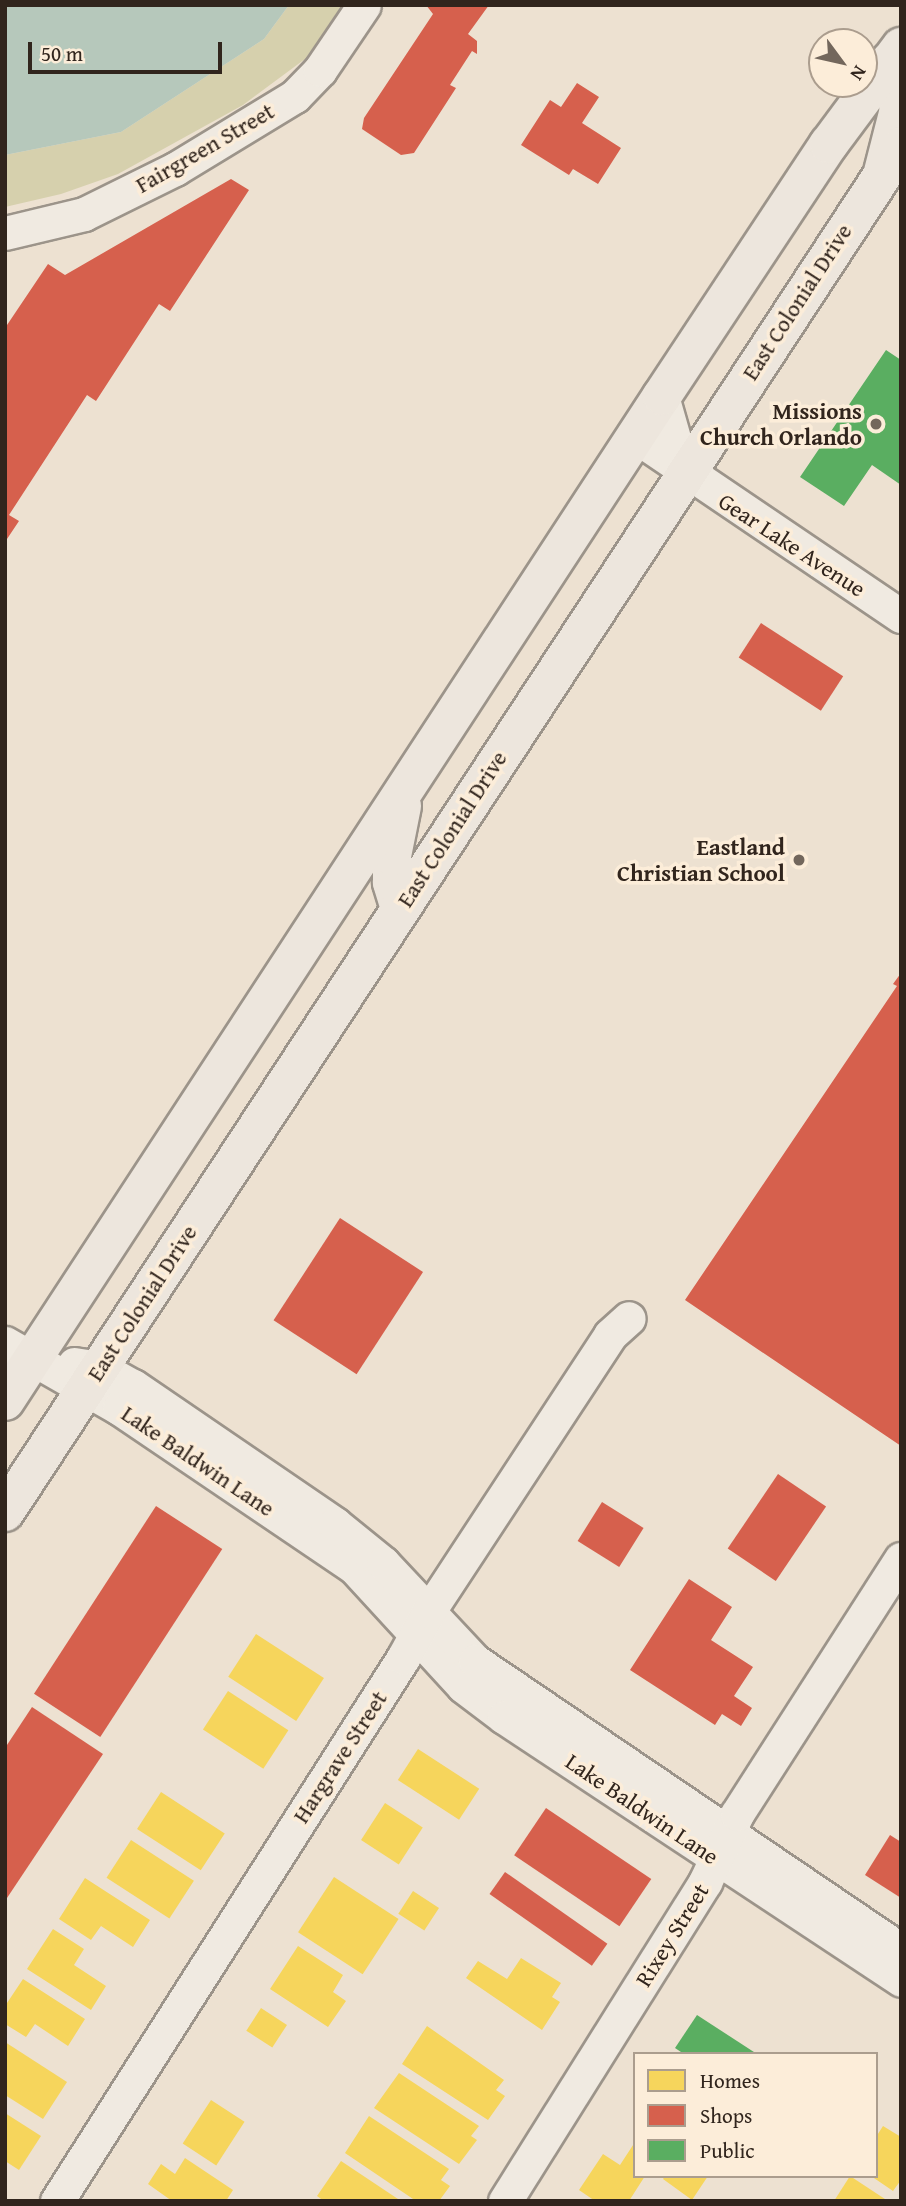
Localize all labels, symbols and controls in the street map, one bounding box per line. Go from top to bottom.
scale bar [32,28,226,72]
north arrow [808,28,878,98]
text: 50 m [41,38,83,69]
text: N [844,60,874,86]
street label: Fairgreen Street [131,97,279,199]
street label: East Colonial Drive [736,219,858,385]
place label: Missions Church Orlando [700,397,862,451]
marker: Missions Church Orlando [868,416,884,432]
street label: Gear Lake Avenue [713,487,871,603]
street label: East Colonial Drive [391,746,513,912]
place label: Eastland Christian School [617,833,785,887]
marker: Eastland Christian School [791,852,807,868]
street label: East Colonial Drive [81,1220,203,1386]
street label: Lake Baldwin Lane [116,1400,280,1522]
street label: Hargrave Street [287,1686,393,1828]
street label: Lake Baldwin Lane [560,1748,724,1870]
street label: Rixey Street [629,1878,715,1992]
legend [633,2052,878,2178]
text: Homes [700,2065,760,2096]
text: Shops [700,2100,752,2131]
text: Public [700,2135,755,2166]

